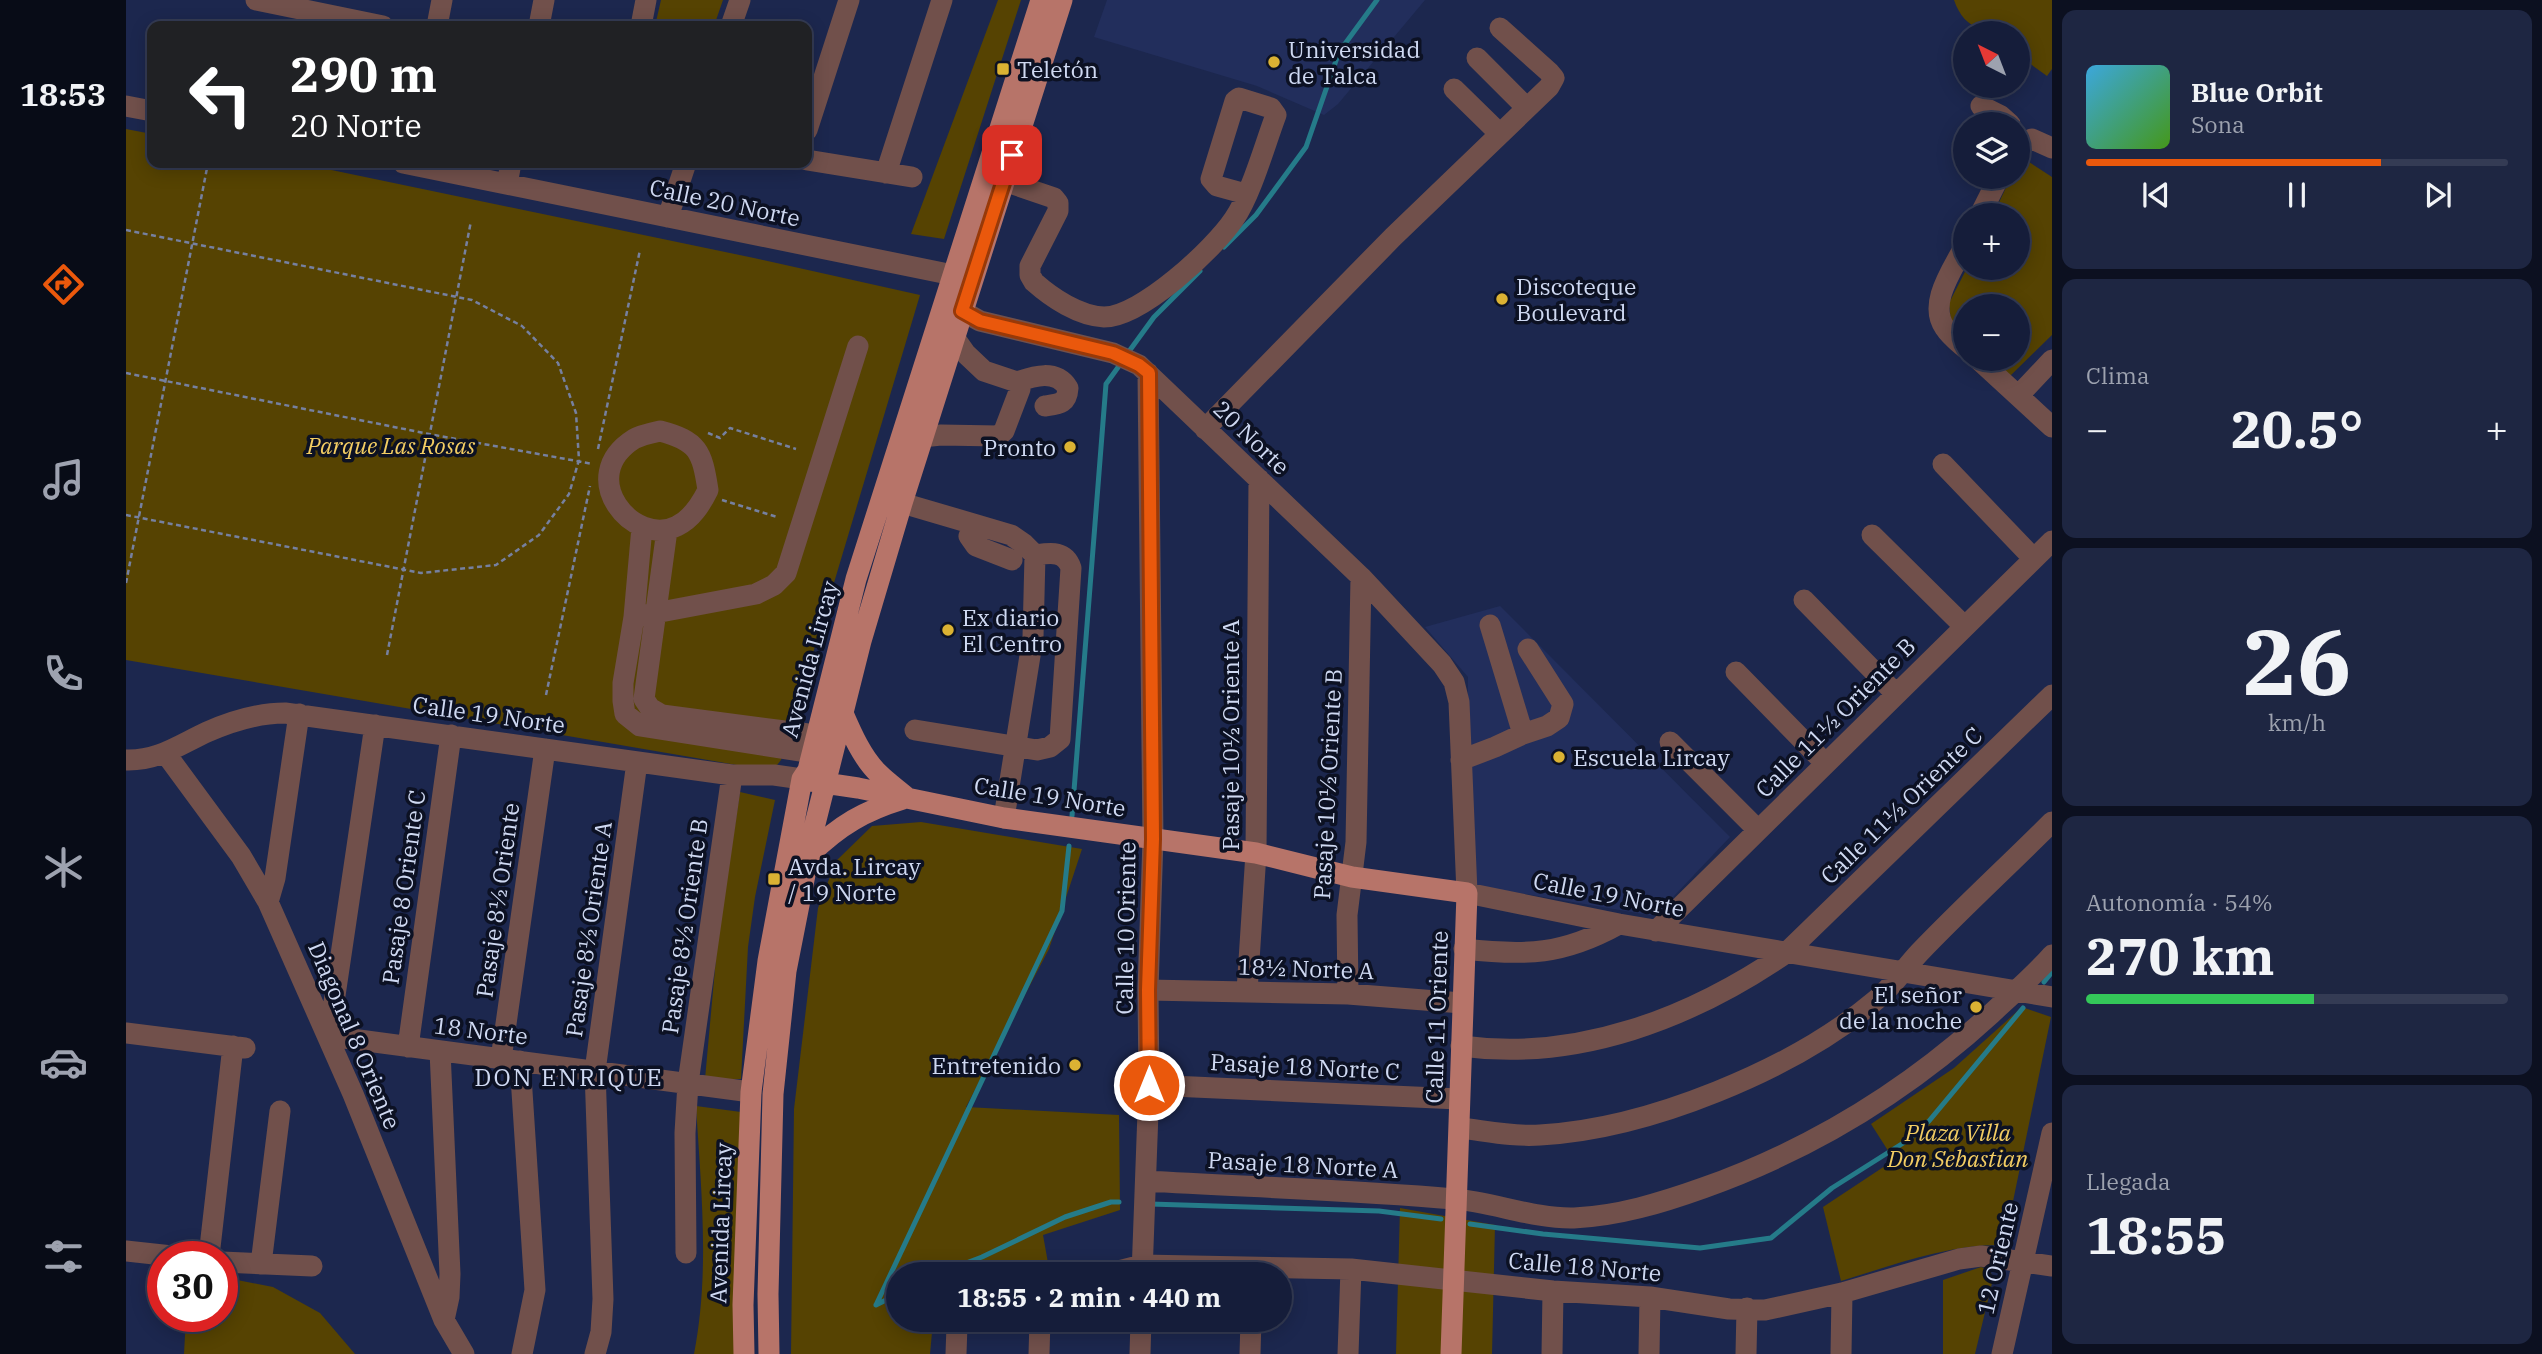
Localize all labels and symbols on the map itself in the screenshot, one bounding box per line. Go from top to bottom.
north arrow [1953,21,2030,98]
place label: Universidad de Talca [1288,34,1420,90]
place label: Teletón [1017,54,1098,84]
marker: Universidad de Talca [1266,54,1282,70]
marker: Teletón [995,61,1011,77]
pin [982,125,1042,185]
street label: Calle 20 Norte [647,171,803,233]
place label: Discoteque Boulevard [1516,271,1636,327]
marker: Discoteque Boulevard [1494,291,1510,307]
street label: 20 Norte [1208,393,1296,481]
park label: Parque Las Rosas [306,430,476,460]
place label: Pronto [983,432,1056,462]
marker: Pronto [1062,439,1078,455]
street label: Avenida Lircay [774,577,844,741]
place label: Ex diario El Centro [962,602,1062,658]
street label: Pasaje 10½ Oriente A [1215,619,1245,851]
marker: Ex diario El Centro [940,622,956,638]
street label: Calle 11½ Oriente B [1749,631,1921,803]
street label: Pasaje 10½ Oriente B [1306,668,1348,900]
street label: Calle 19 Norte [411,688,567,740]
street label: Calle 11½ Oriente C [1814,720,1988,890]
place label: Escuela Lircay [1573,742,1730,772]
marker: Escuela Lircay [1551,749,1567,765]
street label: Calle 19 Norte [972,769,1128,823]
street label: Pasaje 8 Oriente C [375,788,431,986]
street label: Pasaje 8½ Oriente [468,801,526,999]
street label: Pasaje 8½ Oriente B [654,816,714,1036]
street label: Pasaje 8½ Oriente A [558,819,618,1039]
street label: Calle 10 Oriente [1108,841,1142,1015]
place label: Avda. Lircay / 19 Norte [788,851,922,907]
street label: Calle 19 Norte [1531,865,1687,923]
marker: Avda. Lircay / 19 Norte [766,871,782,887]
street label: Calle 11 Oriente [1418,930,1454,1104]
street label: Diagonal 8 Oriente [302,936,408,1134]
street label: 18½ Norte A [1237,951,1375,985]
place label: El señor de la noche [1839,979,1962,1035]
marker: El señor de la noche [1968,999,1984,1015]
street label: 18 Norte [432,1009,530,1051]
street label: Pasaje 18 Norte C [1209,1046,1401,1086]
position arrow [1112,1048,1186,1122]
place label: Entretenido [932,1050,1061,1080]
marker: Entretenido [1067,1057,1083,1073]
district label: DON ENRIQUE [474,1061,664,1093]
park label: Plaza Villa Don Sebastian [1887,1117,2028,1173]
street label: Avenida Lircay [702,1141,738,1304]
street label: Pasaje 18 Norte A [1207,1144,1399,1184]
street label: 12 Oriente [1970,1199,2024,1317]
speed limit sign: 30 [147,1241,238,1332]
street label: Calle 18 Norte [1507,1244,1663,1288]

